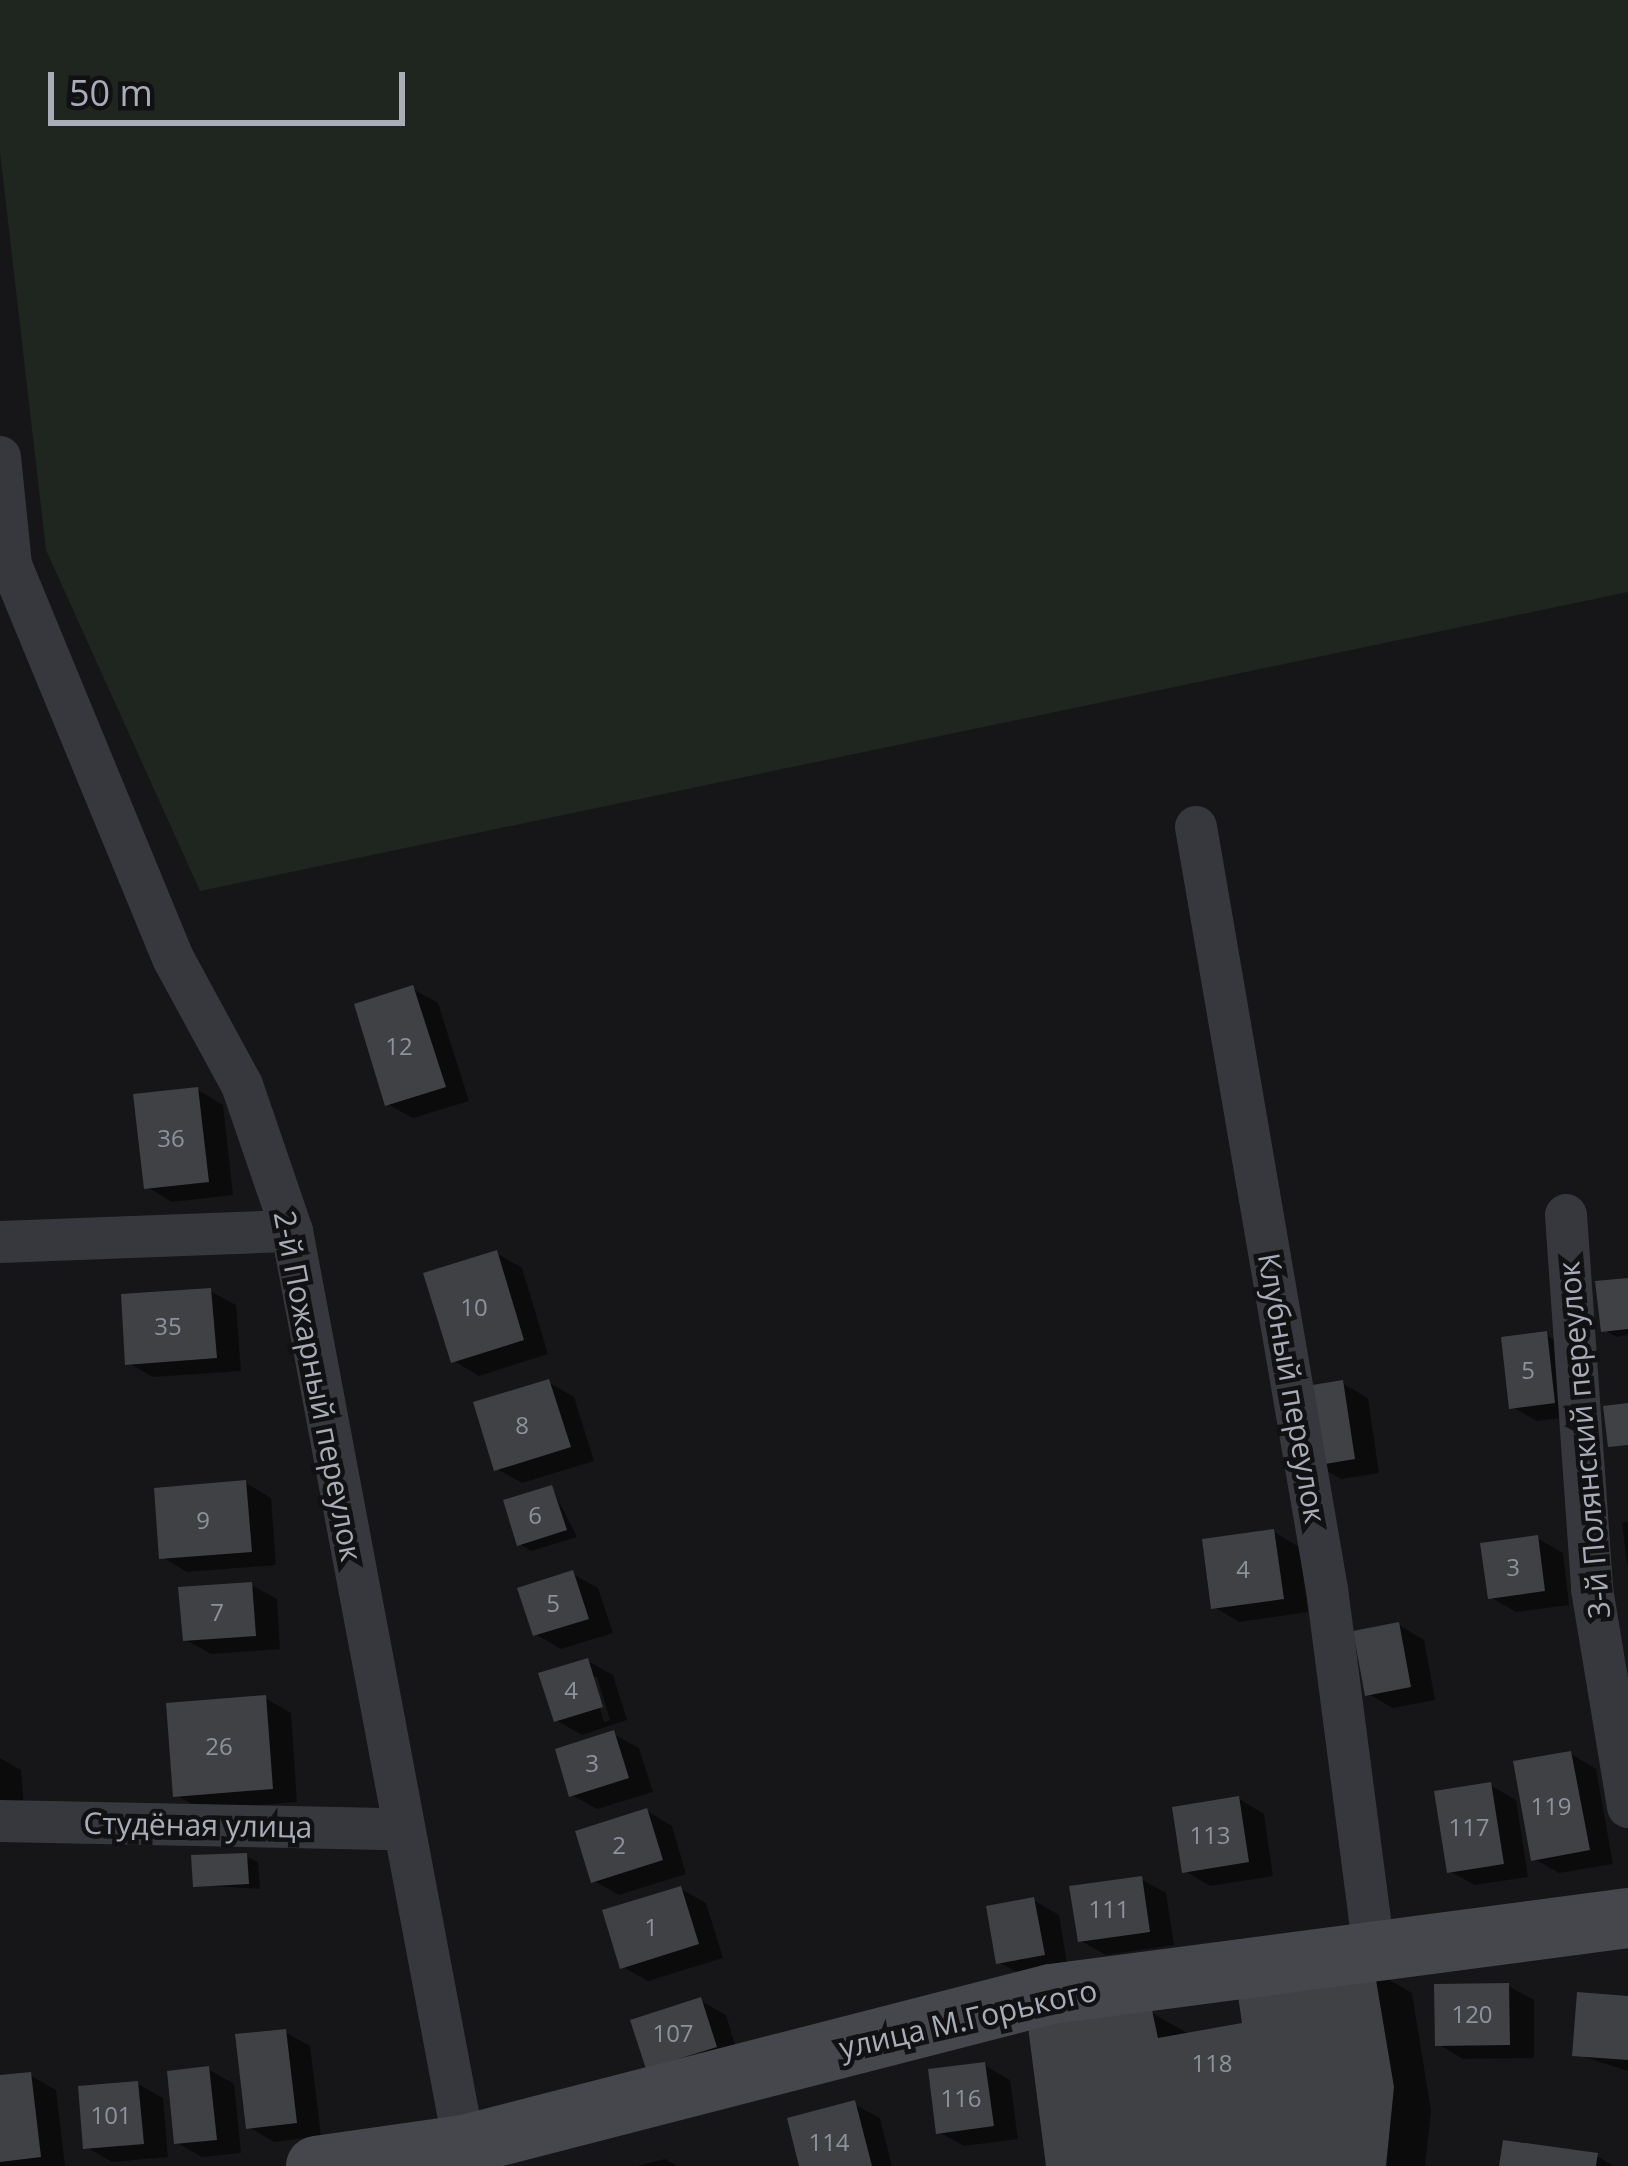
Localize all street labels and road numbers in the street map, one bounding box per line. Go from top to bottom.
street label: 2-й Пожарный переулок [266,1208,370,1564]
street label: Клубный переулок [1251,1250,1333,1526]
street label: 3-й Полянский переулок [1550,1260,1618,1620]
street label: Студёная улица [83,1805,313,1845]
street label: улица М.Горького [836,1972,1100,2066]

